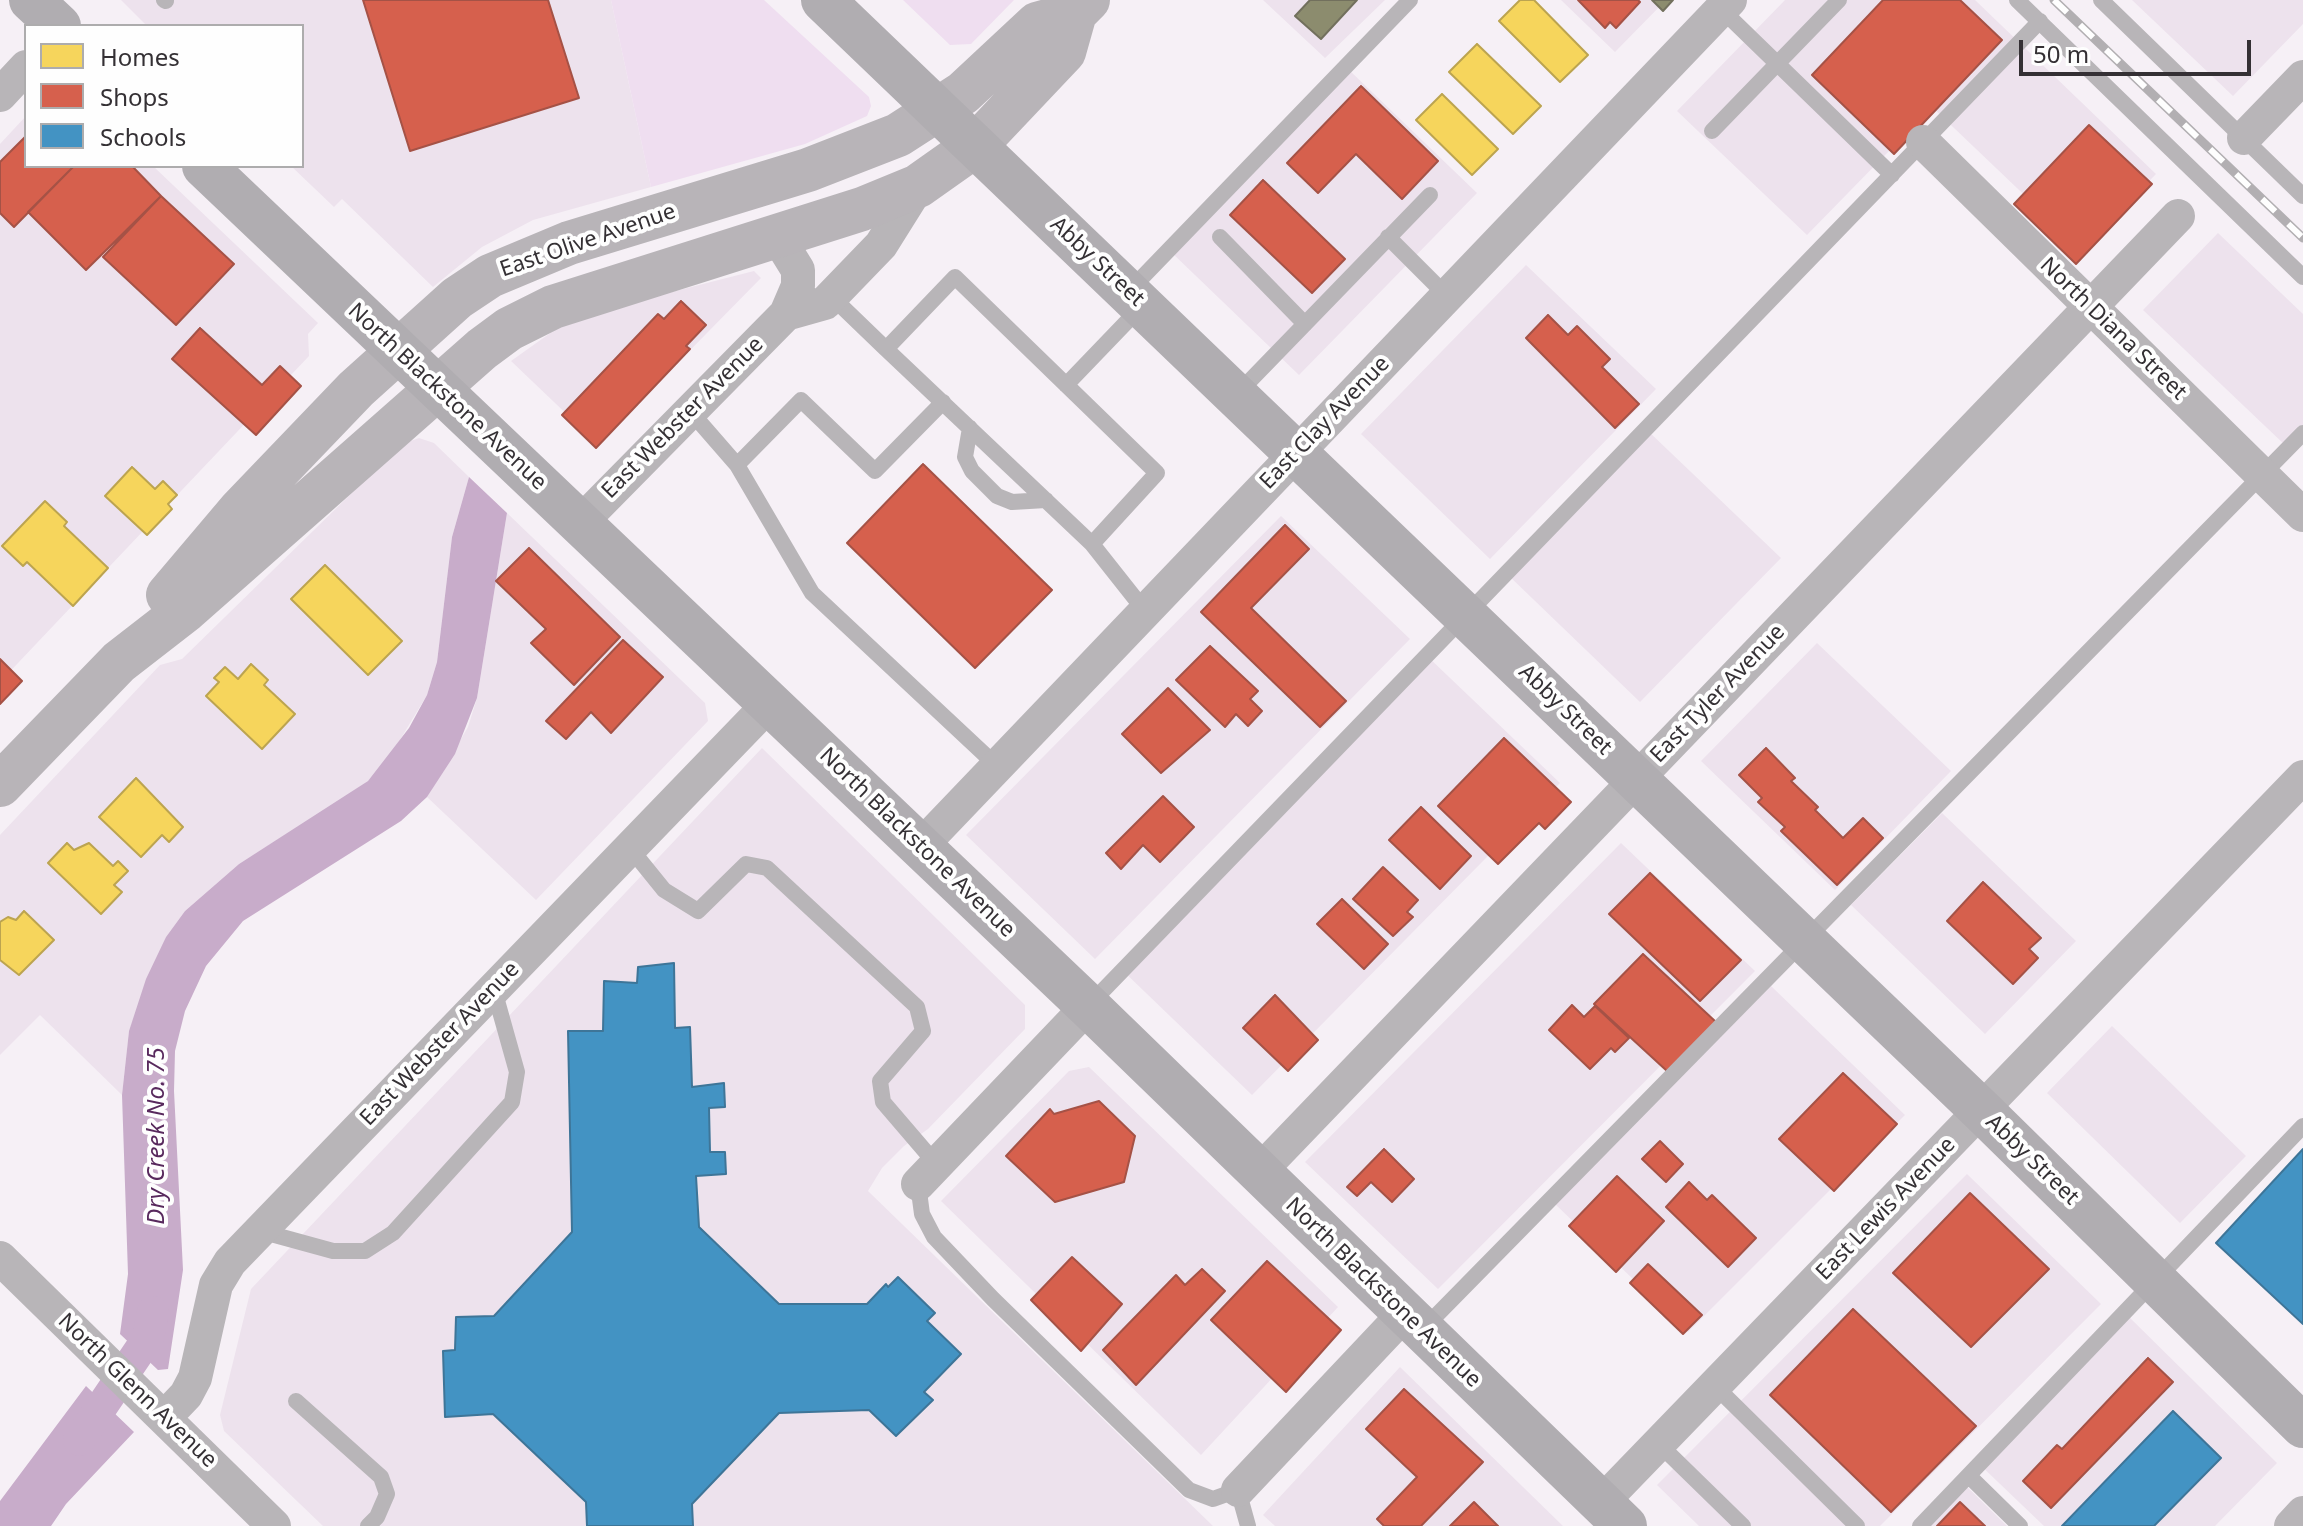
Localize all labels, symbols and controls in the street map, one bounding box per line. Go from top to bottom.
legend [24,24,304,168]
scale bar [2023,24,2255,74]
text: 50 m [2033,37,2089,70]
text: Homes [100,40,180,73]
text: Shops [100,80,169,113]
text: Schools [100,120,186,153]
street label: East Olive Avenue [497,199,679,283]
street label: Abby Street [1044,212,1150,312]
street label: North Diana Street [2034,252,2192,406]
street label: North Blackstone Avenue [342,298,552,496]
street label: East Webster Avenue [597,332,769,504]
street label: East Clay Avenue [1255,351,1395,495]
street label: East Tyler Avenue [1645,619,1791,769]
street label: Abby Street [1513,659,1617,761]
street label: North Blackstone Avenue [814,743,1020,943]
street label: East Webster Avenue [355,957,525,1131]
water label: Dry Creek No. 75 [143,1047,171,1225]
street label: Abby Street [1980,1109,2084,1211]
street label: East Lewis Avenue [1811,1132,1961,1286]
street label: North Blackstone Avenue [1280,1193,1486,1393]
street label: North Glenn Avenue [52,1308,222,1474]

